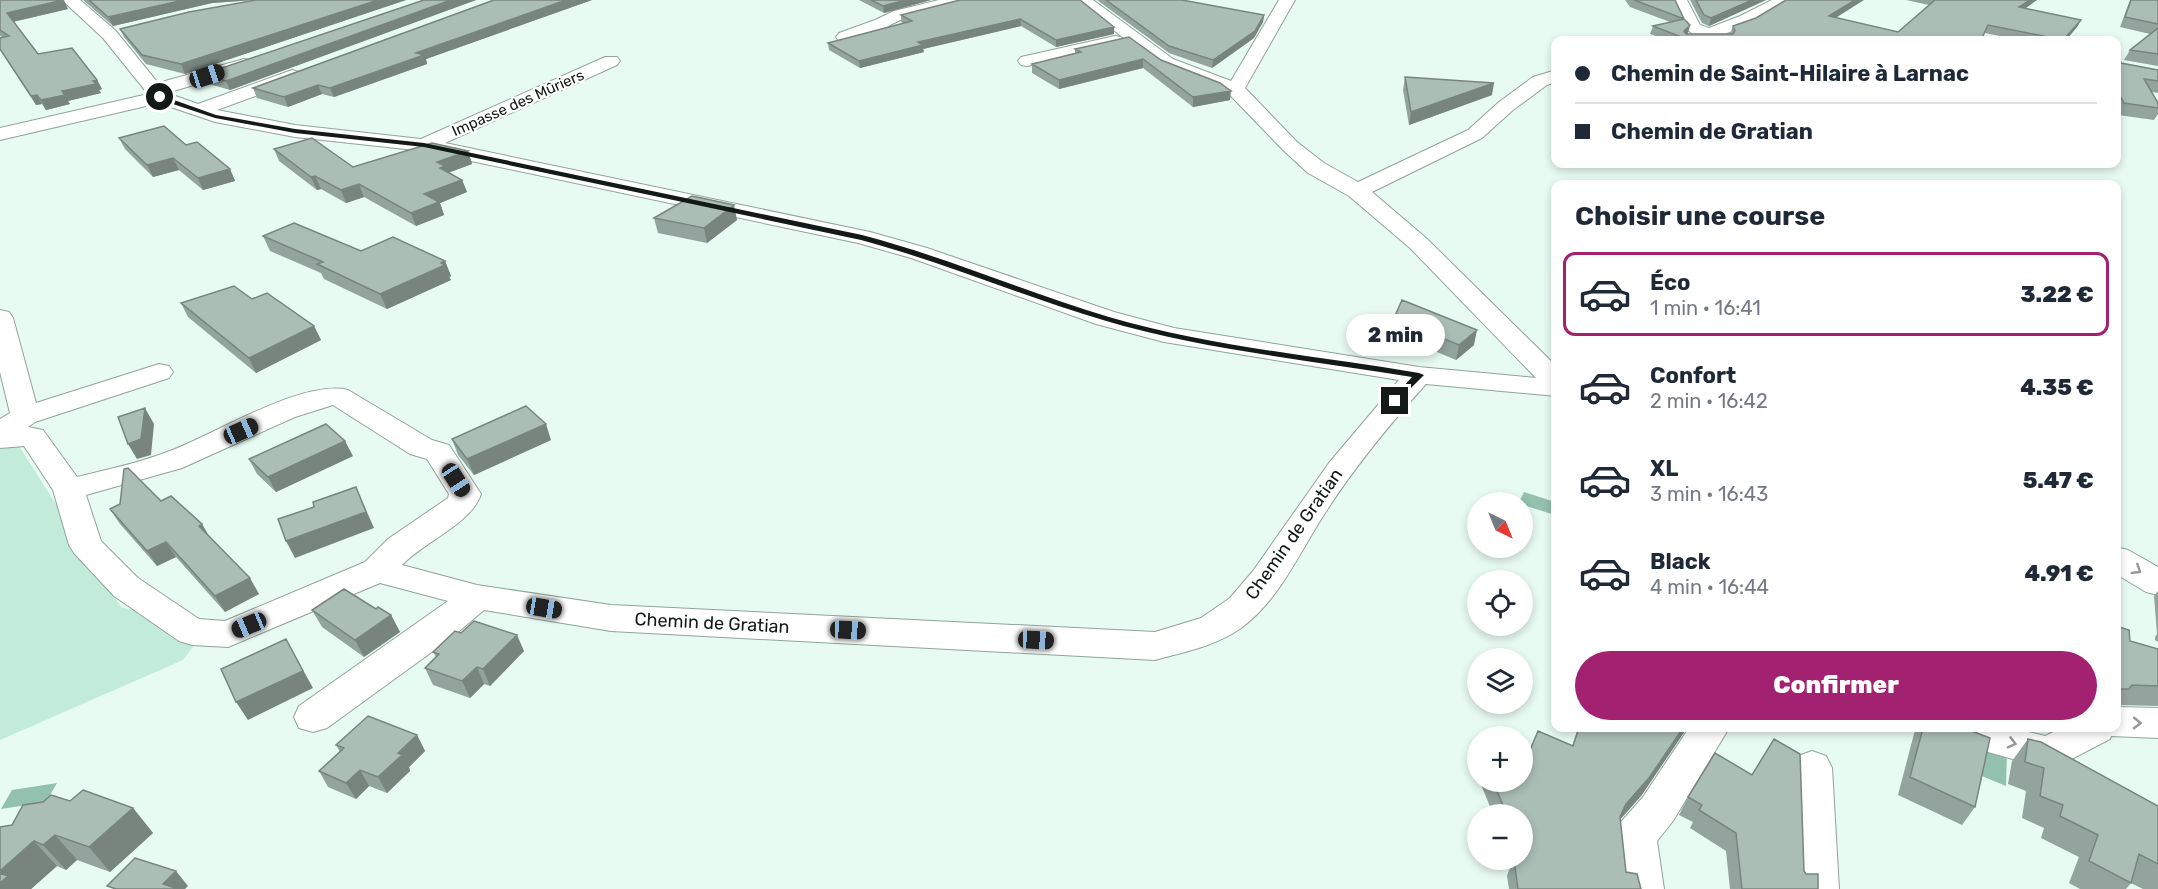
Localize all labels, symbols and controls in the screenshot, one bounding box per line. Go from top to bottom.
text: Chemin de Saint-Hilaire à Larnac [1611,60,1969,87]
car [187,62,227,90]
street label: Impasse des Mûriers [449,66,587,140]
route start [146,83,173,110]
text: Chemin de Gratian [1611,118,1813,145]
text: Choisir une course [1575,200,1825,232]
icon: car [1578,267,1632,321]
text: Éco [1650,269,1690,296]
text: 3.22 € [2021,281,2094,308]
text: 1 min · 16:41 [1650,296,1761,320]
callout: 2 min [1346,314,1444,356]
text: 2 min [1368,323,1423,347]
icon: car [1578,360,1632,414]
text: Confort [1650,362,1736,389]
text: 4.35 € [2020,374,2094,401]
route end [1381,387,1408,414]
text: 2 min · 16:42 [1650,389,1768,413]
car [221,415,261,447]
icon: car [1578,453,1632,507]
text: XL [1650,455,1678,482]
car [439,460,473,500]
street label: Chemin de Gratian [1241,464,1347,604]
text: 5.47 € [2023,467,2094,494]
text: 3 min · 16:43 [1650,482,1768,506]
north arrow [1467,492,1533,558]
map controls [1467,492,1533,870]
icon: car [1578,546,1632,600]
text: Black [1650,548,1711,575]
text: 4.91 € [2025,560,2094,587]
one-way arrow [2131,563,2142,574]
button: locate [1467,570,1533,636]
text: 4 min · 16:44 [1650,575,1769,599]
car [525,596,563,620]
street label: Chemin de Gratian [634,608,790,638]
car [229,610,269,640]
car [830,620,866,640]
car [1018,630,1054,650]
button: layers [1467,648,1533,714]
button: Confirmer [1575,651,2097,720]
one-way arrow [2133,716,2142,729]
button: + [1467,726,1533,792]
one-way arrow [2006,736,2017,748]
button: − [1467,804,1533,870]

